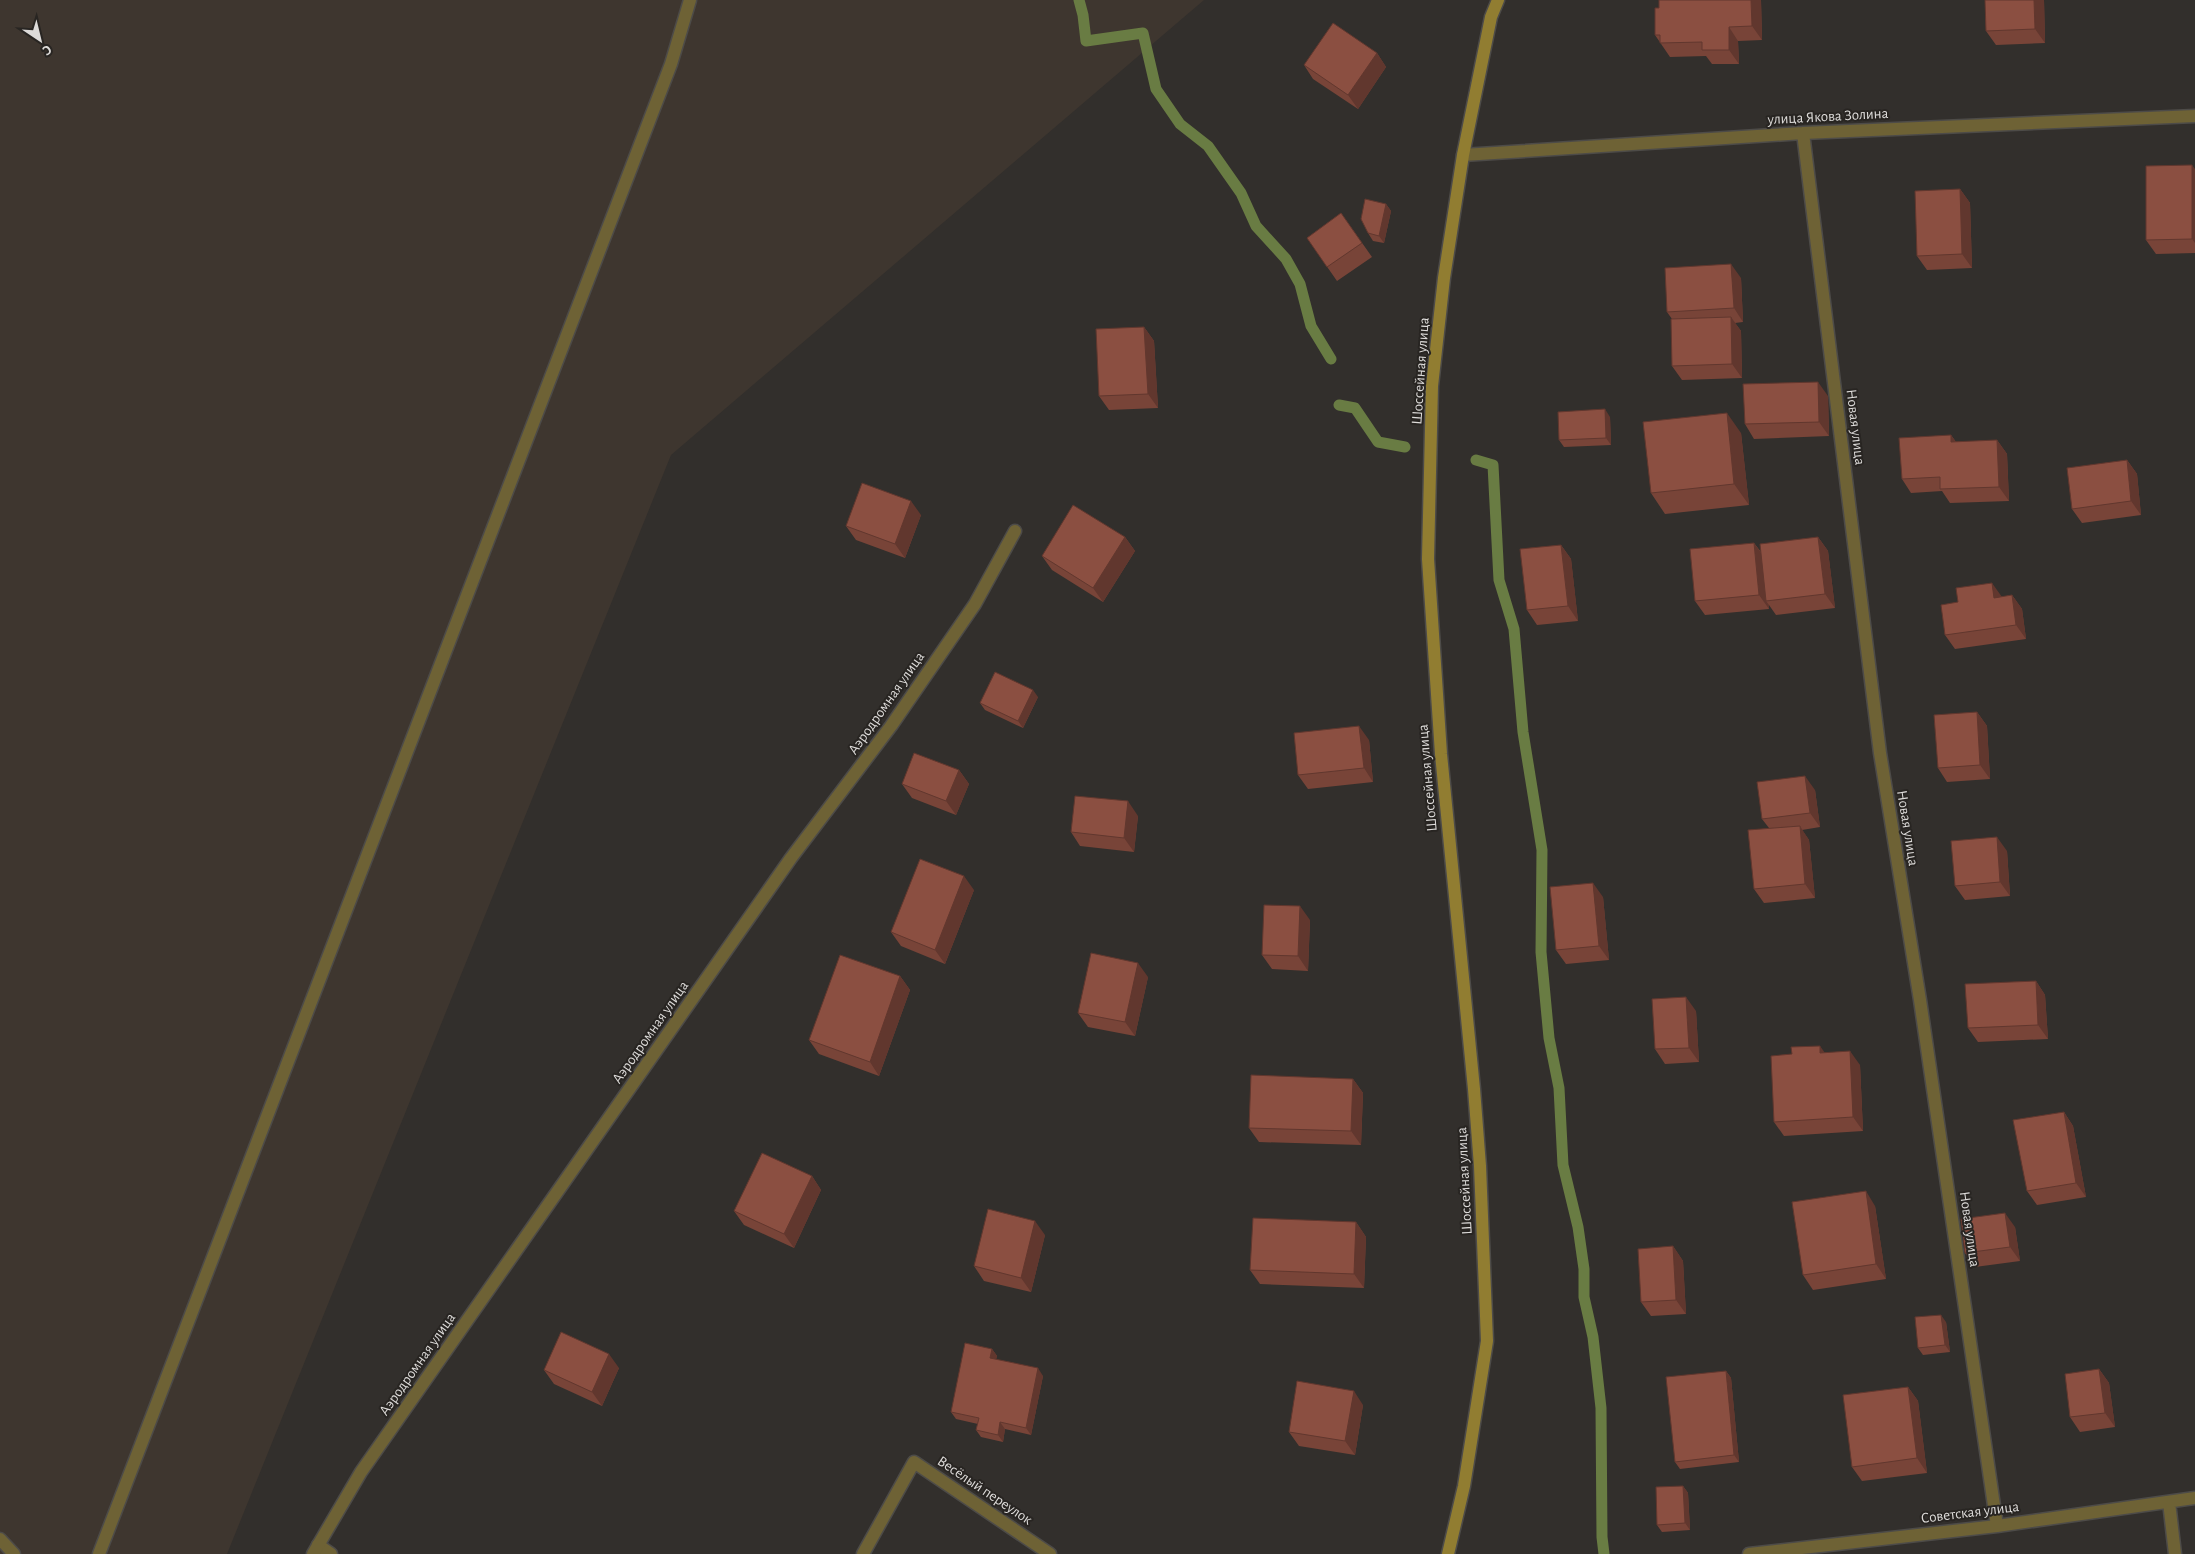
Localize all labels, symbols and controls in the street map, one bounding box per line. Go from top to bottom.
north arrow [15,15,65,65]
text: С [39,42,54,58]
street label: улица Якова Золина [1766,106,1889,127]
street label: Шоссейная улица [1409,317,1432,425]
street label: Новая улица [1843,388,1868,466]
street label: Аэродромная улица [845,649,927,757]
street label: Шоссейная улица [1415,724,1440,832]
street label: Новая улица [1894,789,1921,867]
street label: Аэродромная улица [609,978,691,1086]
street label: Шоссейная улица [1454,1127,1475,1235]
street label: Новая улица [1957,1190,1982,1268]
street label: Аэродромная улица [376,1310,458,1418]
street label: Весёлый переулок [935,1453,1035,1528]
street label: Советская улица [1920,1499,2020,1526]

